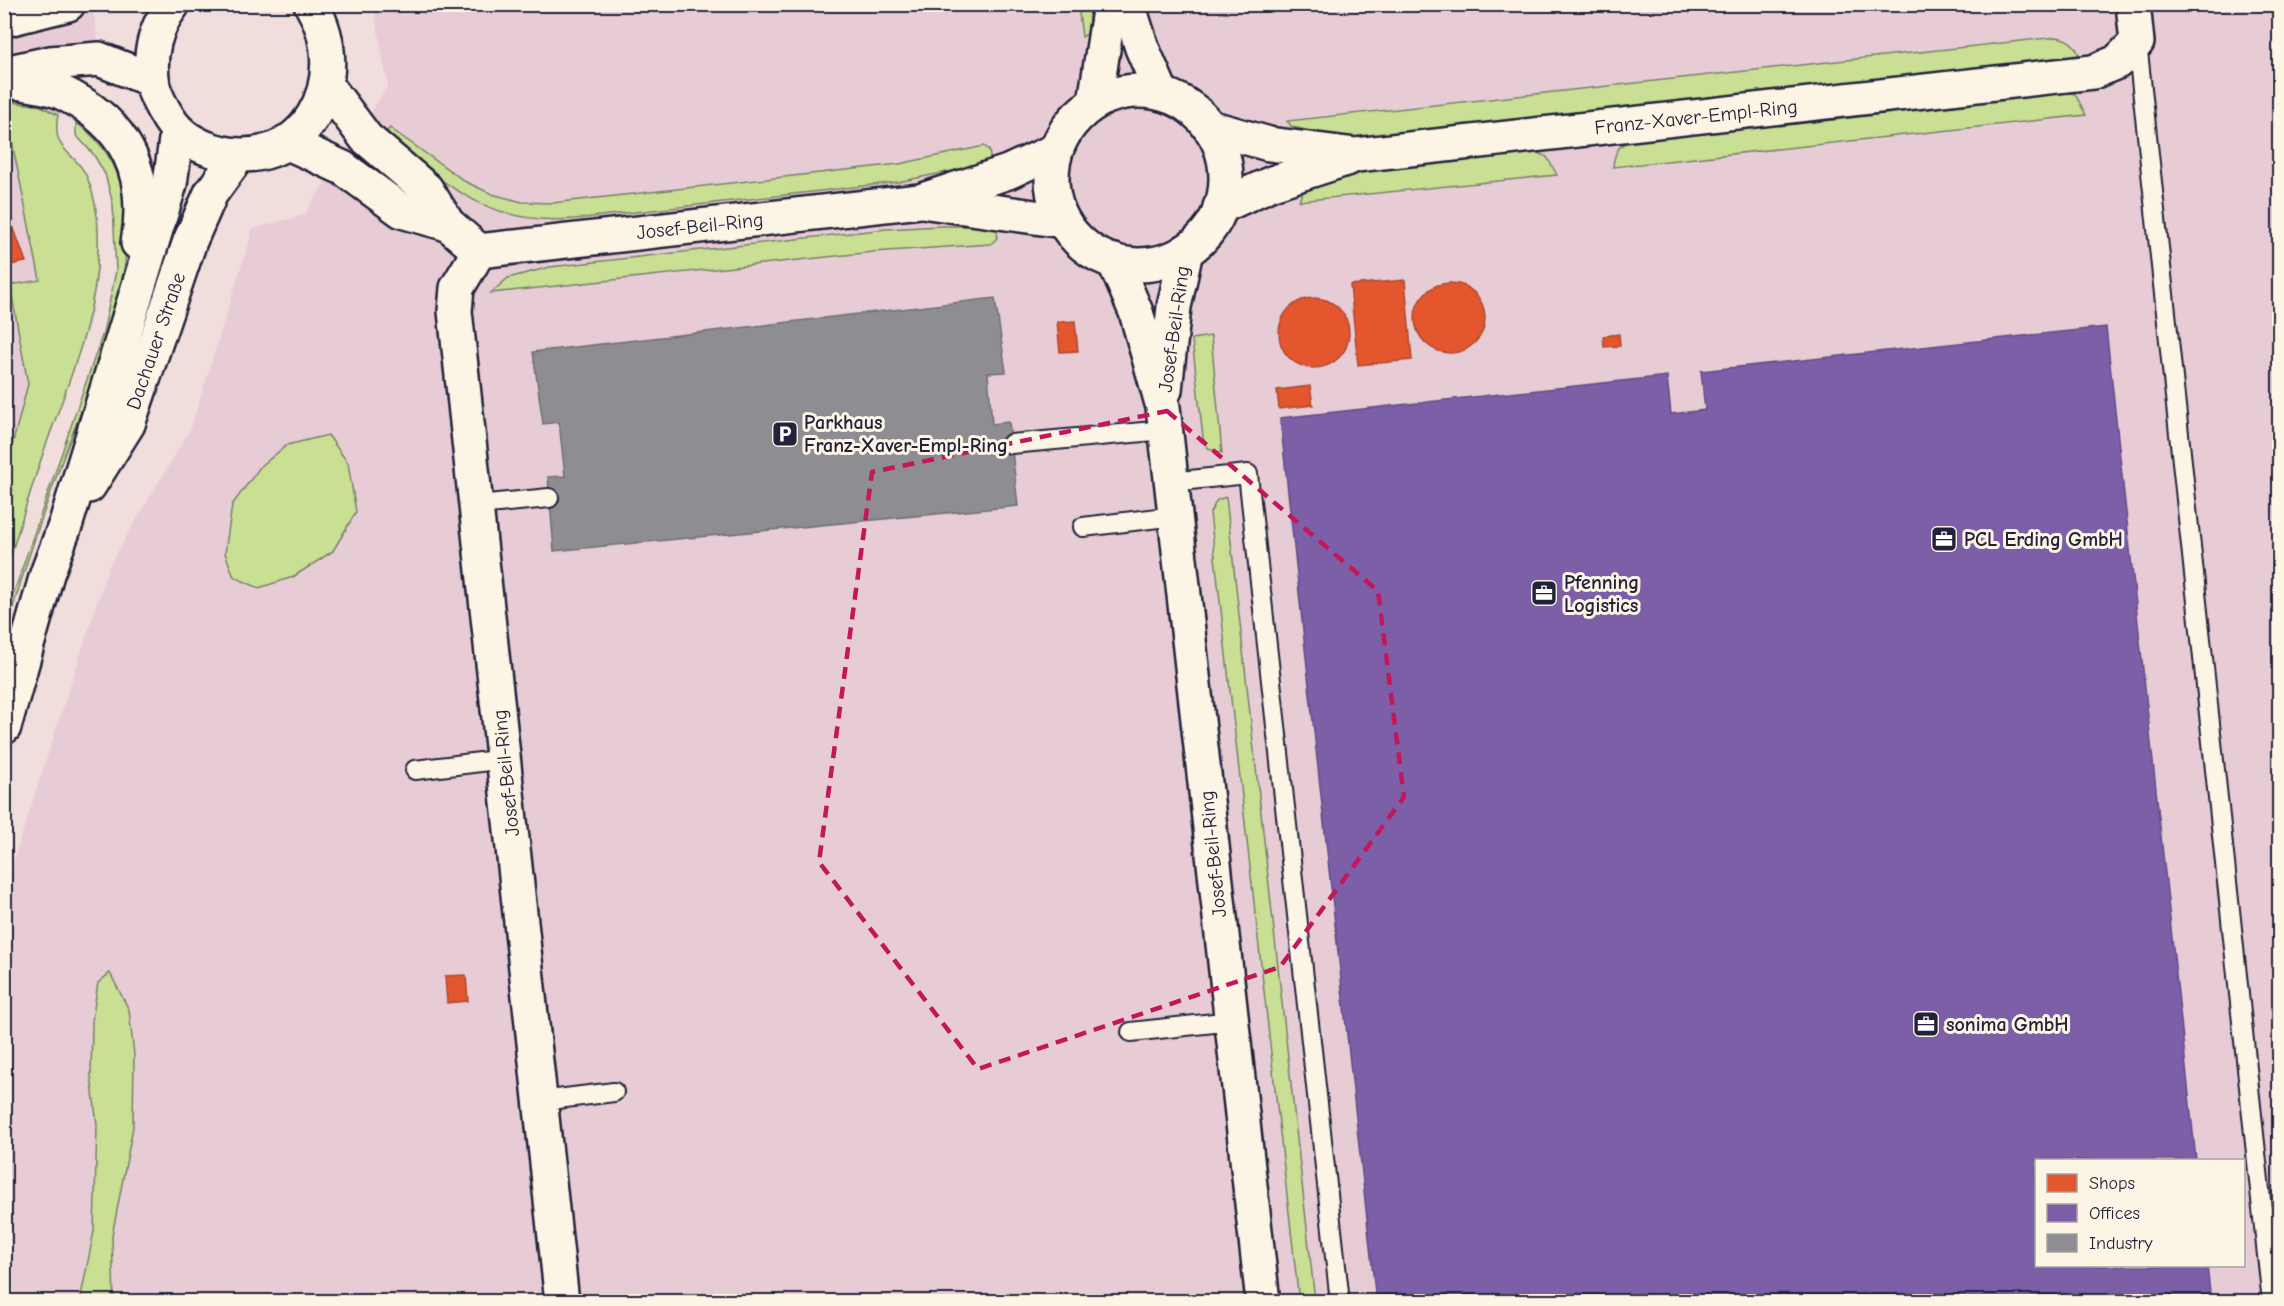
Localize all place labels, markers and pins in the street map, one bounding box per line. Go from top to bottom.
place label: Parkhaus Franz-Xaver-Empl-Ring [804,411,1008,457]
parking icon: Parkhaus Franz-Xaver-Empl-Ring [770,419,800,449]
office icon: PCL Erding GmbH [1929,524,1959,554]
place label: PCL Erding GmbH [1964,528,2123,551]
place label: Pfenning Logistics [1564,571,1639,617]
office icon: Pfenning Logistics [1529,578,1559,608]
office icon: sonima GmbH [1911,1009,1941,1039]
place label: sonima GmbH [1946,1013,2069,1036]

